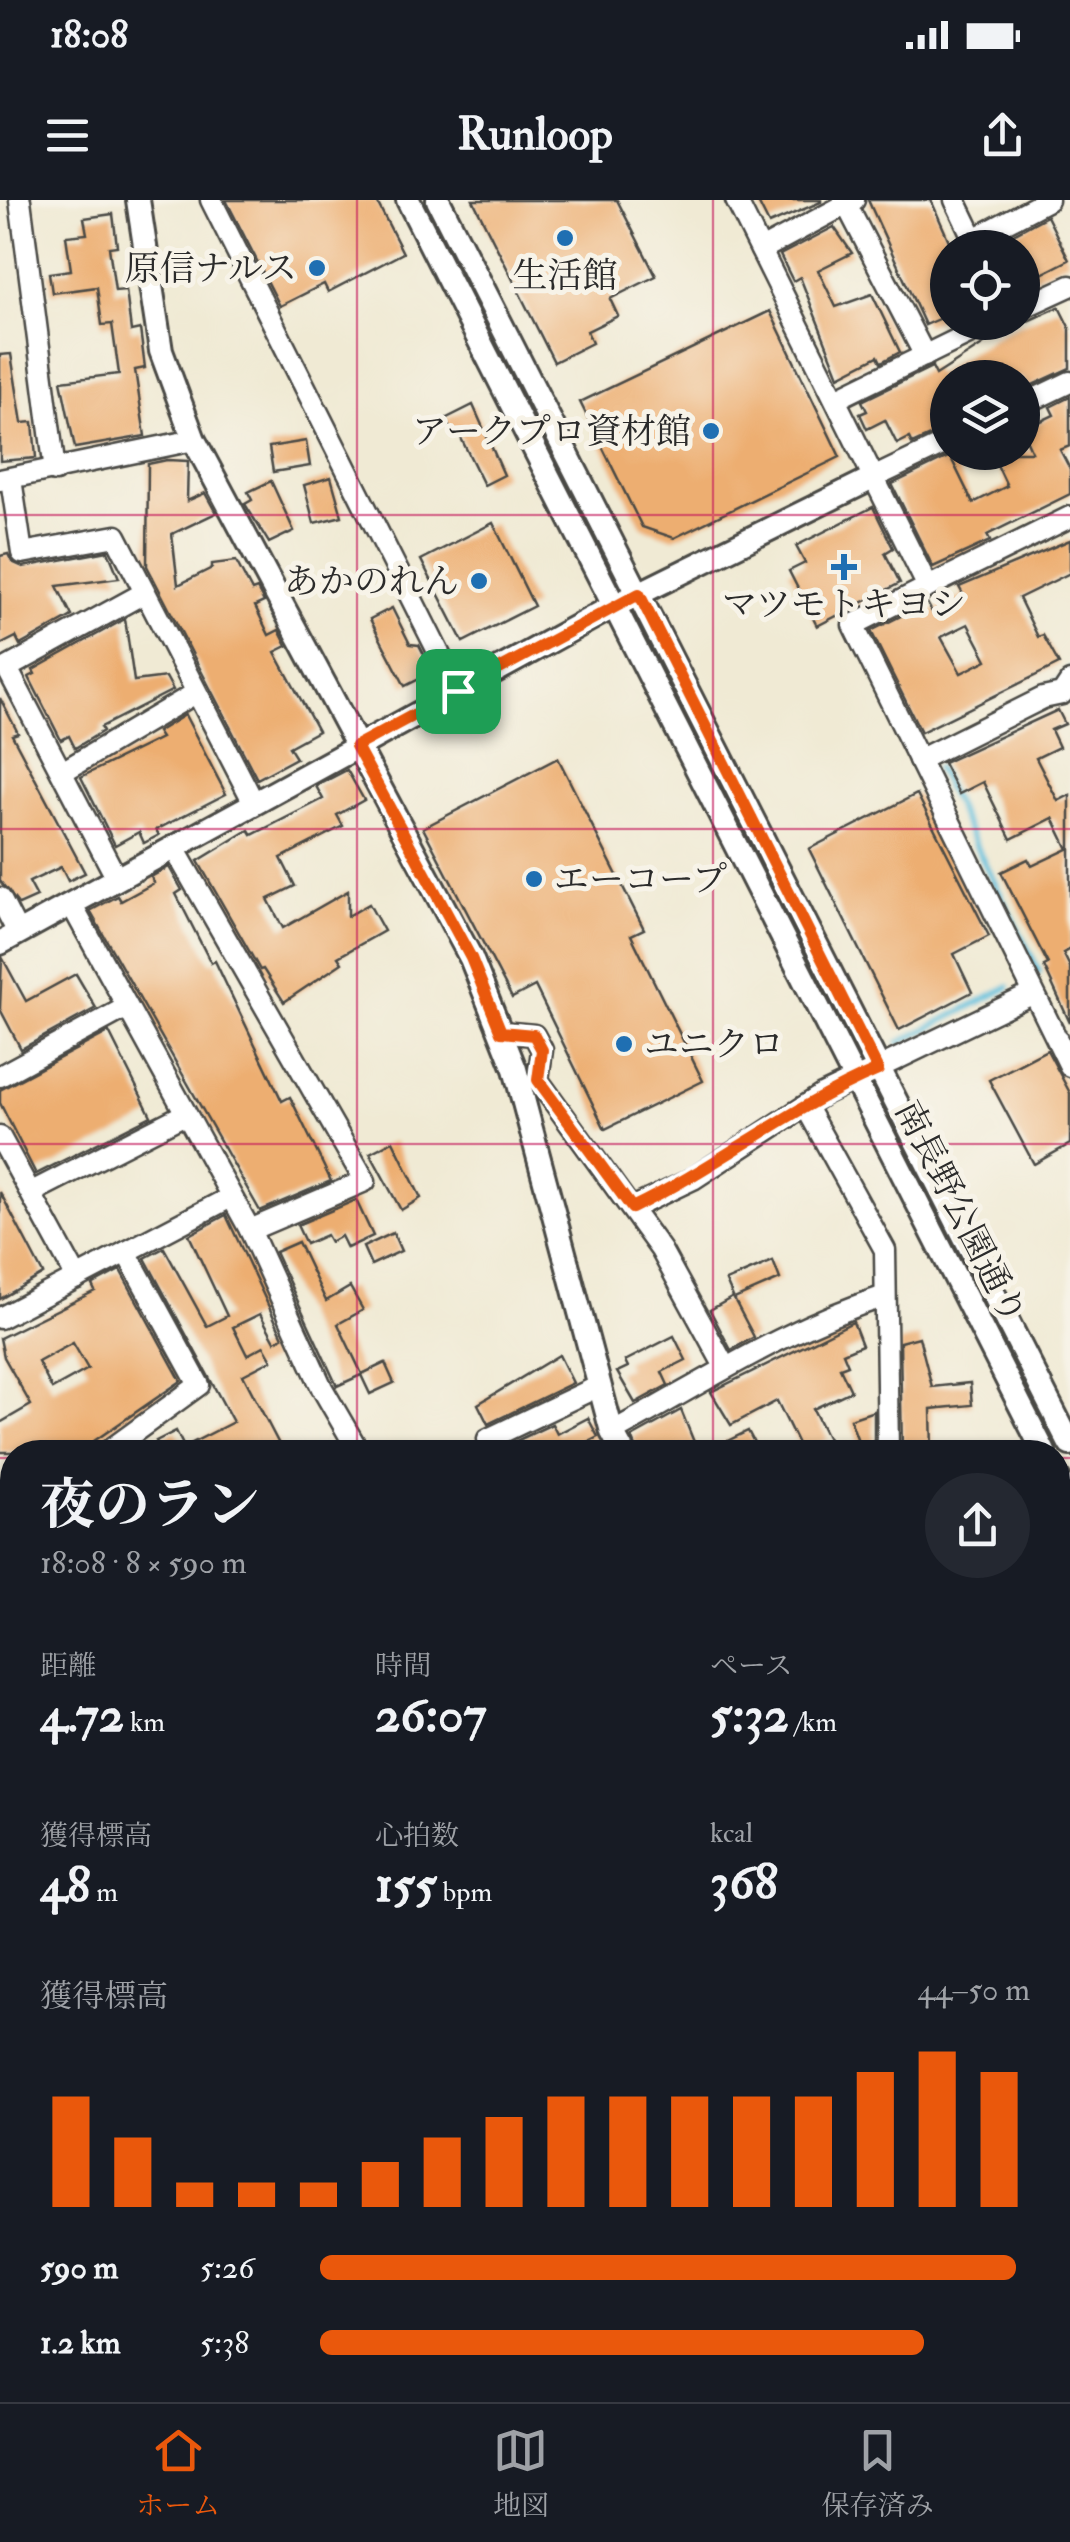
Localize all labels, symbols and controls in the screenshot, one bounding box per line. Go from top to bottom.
text: 18:08 [50,11,128,59]
text: Runloop [457,107,613,163]
icon: menu [40,108,95,163]
icon: share [975,108,1030,163]
marker: 生活館 [554,227,576,249]
map controls [930,230,1040,470]
button: locate [930,230,1040,340]
place label: 原信ナルス [125,247,297,291]
place label: 生活館 [512,254,618,298]
marker: 原信ナルス [306,257,328,279]
button: layers [930,360,1040,470]
place label: アークプロ資材館 [412,410,691,454]
marker: アークプロ資材館 [700,420,722,442]
marker: マツモトキヨシ [833,556,855,578]
place label: あかのれん [284,560,459,604]
marker: あかのれん [468,570,490,592]
place label: マツモトキヨシ [722,583,966,627]
pin [416,649,501,734]
icon: arrive [431,664,486,719]
place label: エーコープ [554,858,727,902]
marker: エーコープ [523,868,545,890]
place label: ユニクロ [644,1023,784,1067]
marker: ユニクロ [613,1033,635,1055]
street label: 南長野公園通り [885,1093,1035,1332]
text: 夜のラン [40,1471,260,1540]
button: share [925,1473,1030,1578]
text: 18:08 · 8 × 590 m [40,1543,247,1583]
text: 距離 [40,1649,96,1684]
text: 時間 [375,1649,431,1684]
text: ペース [710,1649,793,1684]
text: 4.72 [40,1684,124,1747]
text: 26:07 [375,1684,487,1747]
text: 5:32 [710,1684,789,1747]
text: km [124,1705,165,1740]
text: /km [789,1705,837,1740]
text: kcal [710,1816,753,1851]
text: 獲得標高 [40,1819,152,1854]
text: 心拍数 [375,1819,459,1854]
text: 368 [710,1851,778,1914]
text: 48 [40,1854,90,1917]
text: 155 [375,1854,437,1917]
text: m [90,1875,118,1910]
text: bpm [437,1875,492,1910]
text: 44–50 m [918,1970,1030,2010]
text: 獲得標高 [40,1977,168,2017]
text: 590 m [40,2248,118,2288]
text: 5:26 [200,2248,254,2288]
text: 1.2 km [40,2323,121,2363]
text: 5:38 [200,2323,249,2363]
tab: ホーム [136,2423,220,2524]
tab: 地図 [493,2423,549,2524]
tab: 保存済み [822,2423,934,2524]

